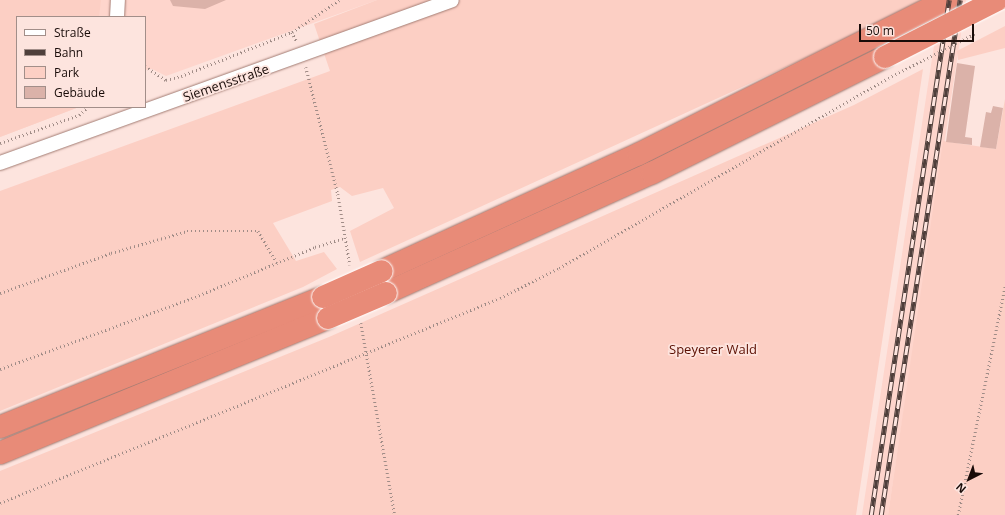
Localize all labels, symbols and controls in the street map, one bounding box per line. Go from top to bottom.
legend [16,16,146,108]
scale bar [861,16,976,42]
text: 50 m [866,22,894,39]
text: Straße [54,24,91,41]
text: Bahn [54,44,83,61]
street label: Siemensstraße [181,61,271,105]
text: Park [54,64,79,81]
text: Gebäude [54,84,105,101]
park label: Speyerer Wald [669,341,757,357]
north arrow [949,459,989,499]
text: N [952,480,969,497]

